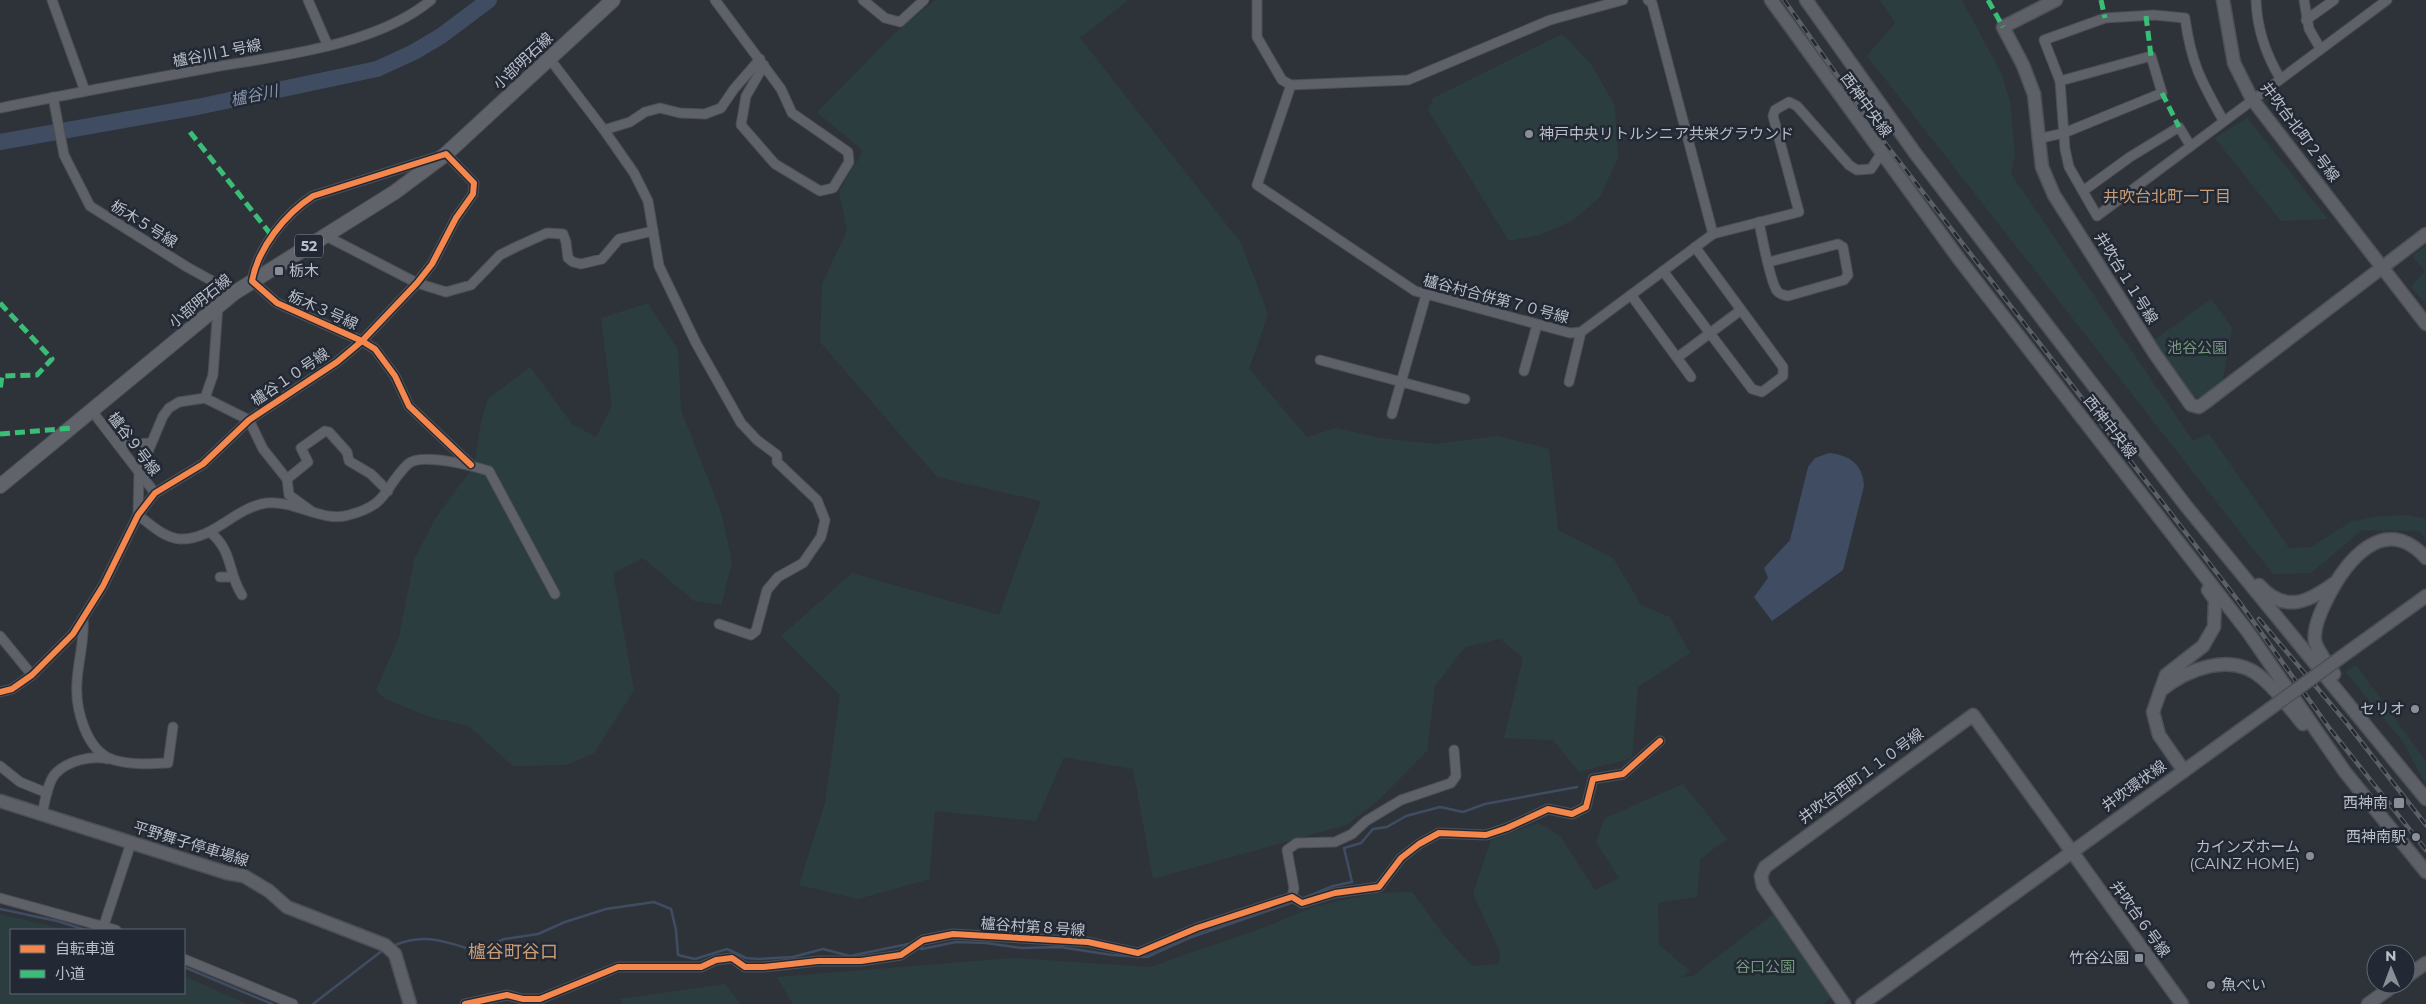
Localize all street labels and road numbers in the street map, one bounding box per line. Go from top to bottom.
street label: 小部明石線 [489,28,557,93]
street label: 櫨谷川１号線 [171,35,263,70]
street label: 西神中央線 [1837,69,1896,141]
street label: 井吹台北町２号線 [2257,78,2344,185]
street label: 栃木５号線 [107,196,181,252]
street label: 井吹台１１号線 [2091,228,2162,327]
road number: 52 [295,235,323,258]
street label: 小部明石線 [165,270,235,332]
street label: 櫨谷村合併第７０号線 [1421,270,1571,327]
street label: 栃木３号線 [285,286,361,333]
street label: 櫨谷１０号線 [247,344,332,410]
street label: 西神中央線 [2080,391,2141,462]
street label: 櫨谷９号線 [104,408,165,479]
street label: 井吹台西町１１０号線 [1794,724,1927,827]
street label: 井吹環状線 [2098,756,2170,815]
street label: 平野舞子停車場線 [131,817,251,870]
street label: 井吹台６号線 [2106,877,2175,961]
street label: 櫨谷村第８号線 [980,913,1086,940]

